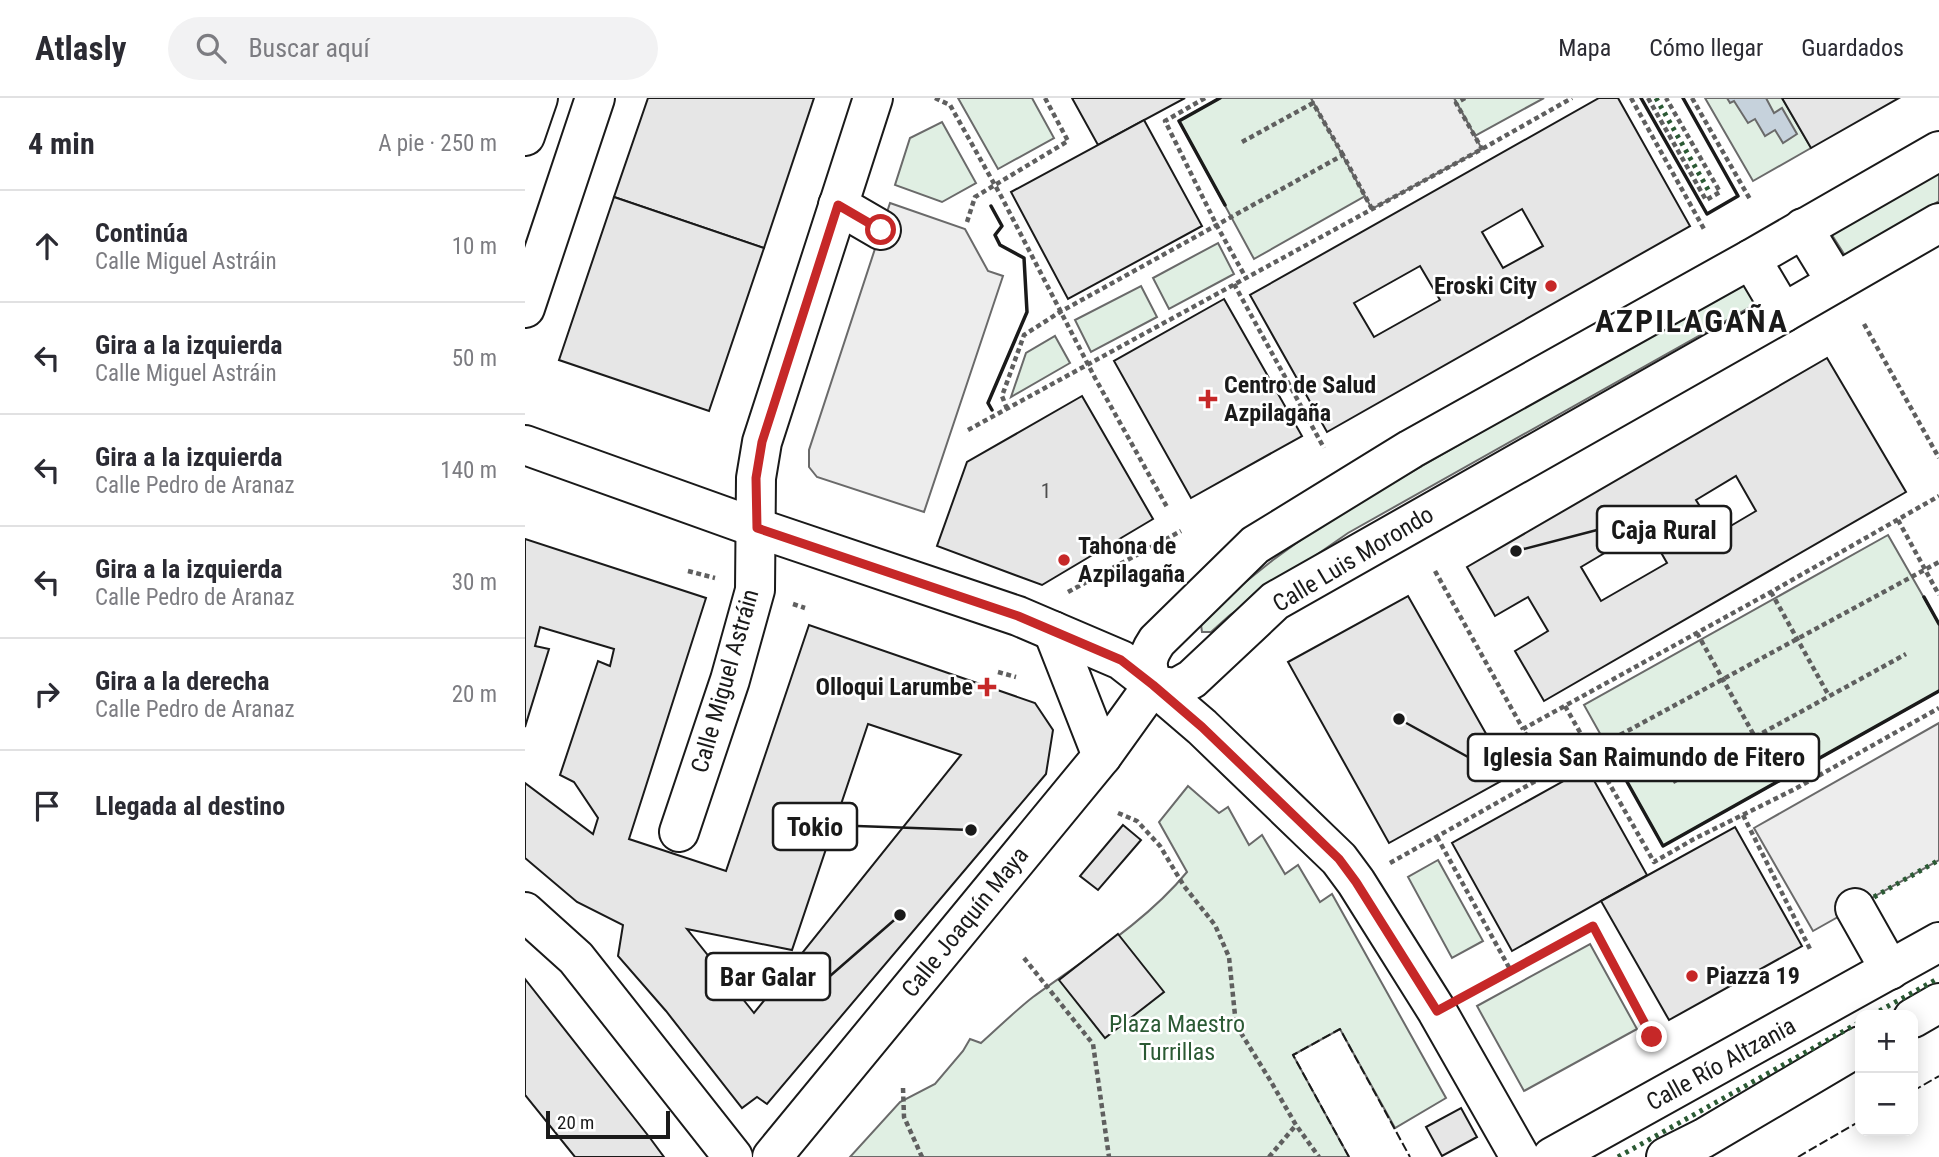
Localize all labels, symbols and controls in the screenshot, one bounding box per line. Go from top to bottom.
search box [168,17,658,80]
text: Atlasly [35,29,126,68]
icon: search [192,29,230,67]
text: Buscar aquí [248,33,370,63]
text: Mapa [1558,34,1611,62]
text: Cómo llegar [1649,34,1763,62]
text: Guardados [1801,34,1904,62]
text: 4 min [28,126,95,161]
text: A pie · 250 m [378,130,497,157]
route start [865,214,896,245]
text: Continúa [95,218,188,248]
icon: ahead [28,227,66,265]
text: 10 m [452,233,497,260]
text: Calle Miguel Astráin [95,248,277,275]
place label: Eroski City [1434,272,1537,300]
marker: Eroski City [1543,278,1559,294]
district label: AZPILAGAÑA [1595,302,1789,340]
text: Gira a la izquierda [95,330,283,360]
icon: left [28,339,66,377]
text: 50 m [452,345,497,372]
text: Calle Miguel Astráin [95,360,277,387]
place label: Centro de Salud Azpilagaña [1224,371,1376,427]
marker: Centro de Salud Azpilagaña [1198,389,1218,409]
text: Gira a la izquierda [95,442,283,472]
icon: left [28,451,66,489]
text: 140 m [440,457,497,484]
text: Calle Pedro de Aranaz [95,472,295,499]
house number: 1 [1041,479,1051,503]
street label: Calle Luis Morondo [1268,500,1438,618]
callout: Caja Rural [1597,506,1731,553]
text: Caja Rural [1611,515,1717,545]
place label: Tahona de Azpilagaña [1078,532,1185,588]
marker: Tahona de Azpilagaña [1056,552,1072,568]
text: Gira a la izquierda [95,554,283,584]
icon: left [28,563,66,601]
text: 30 m [452,569,497,596]
text: Calle Pedro de Aranaz [95,584,295,611]
street label: Calle Miguel Astráin [685,586,765,776]
text: Gira a la derecha [95,666,269,696]
place label: Olloqui Larumbe [815,673,973,701]
icon: right [28,675,66,713]
marker: Olloqui Larumbe [979,679,995,695]
text: 20 m [452,681,497,708]
text: Calle Pedro de Aranaz [95,696,295,723]
callout: Iglesia San Raimundo de Fitero [1468,734,1819,781]
text: Iglesia San Raimundo de Fitero [1483,742,1805,772]
icon: arrive [28,787,66,825]
text: Llegada al destino [95,791,285,821]
callout: Tokio [773,803,857,850]
text: Tokio [787,812,843,842]
street label: Calle Joaquín Maya [896,841,1034,1003]
callout: Bar Galar [706,953,830,1000]
text: Bar Galar [720,962,817,992]
place label: Piazza 19 [1706,962,1800,990]
marker: Piazza 19 [1684,968,1700,984]
park label: Plaza Maestro Turrillas [1109,1010,1245,1066]
map controls [1855,1010,1918,1136]
button: + [1855,1010,1918,1073]
street label: Calle Río Altzania [1642,1012,1800,1116]
route end [1636,1021,1667,1052]
button: − [1855,1073,1918,1136]
scale bar [546,1108,670,1140]
text: 20 m [557,1111,594,1134]

